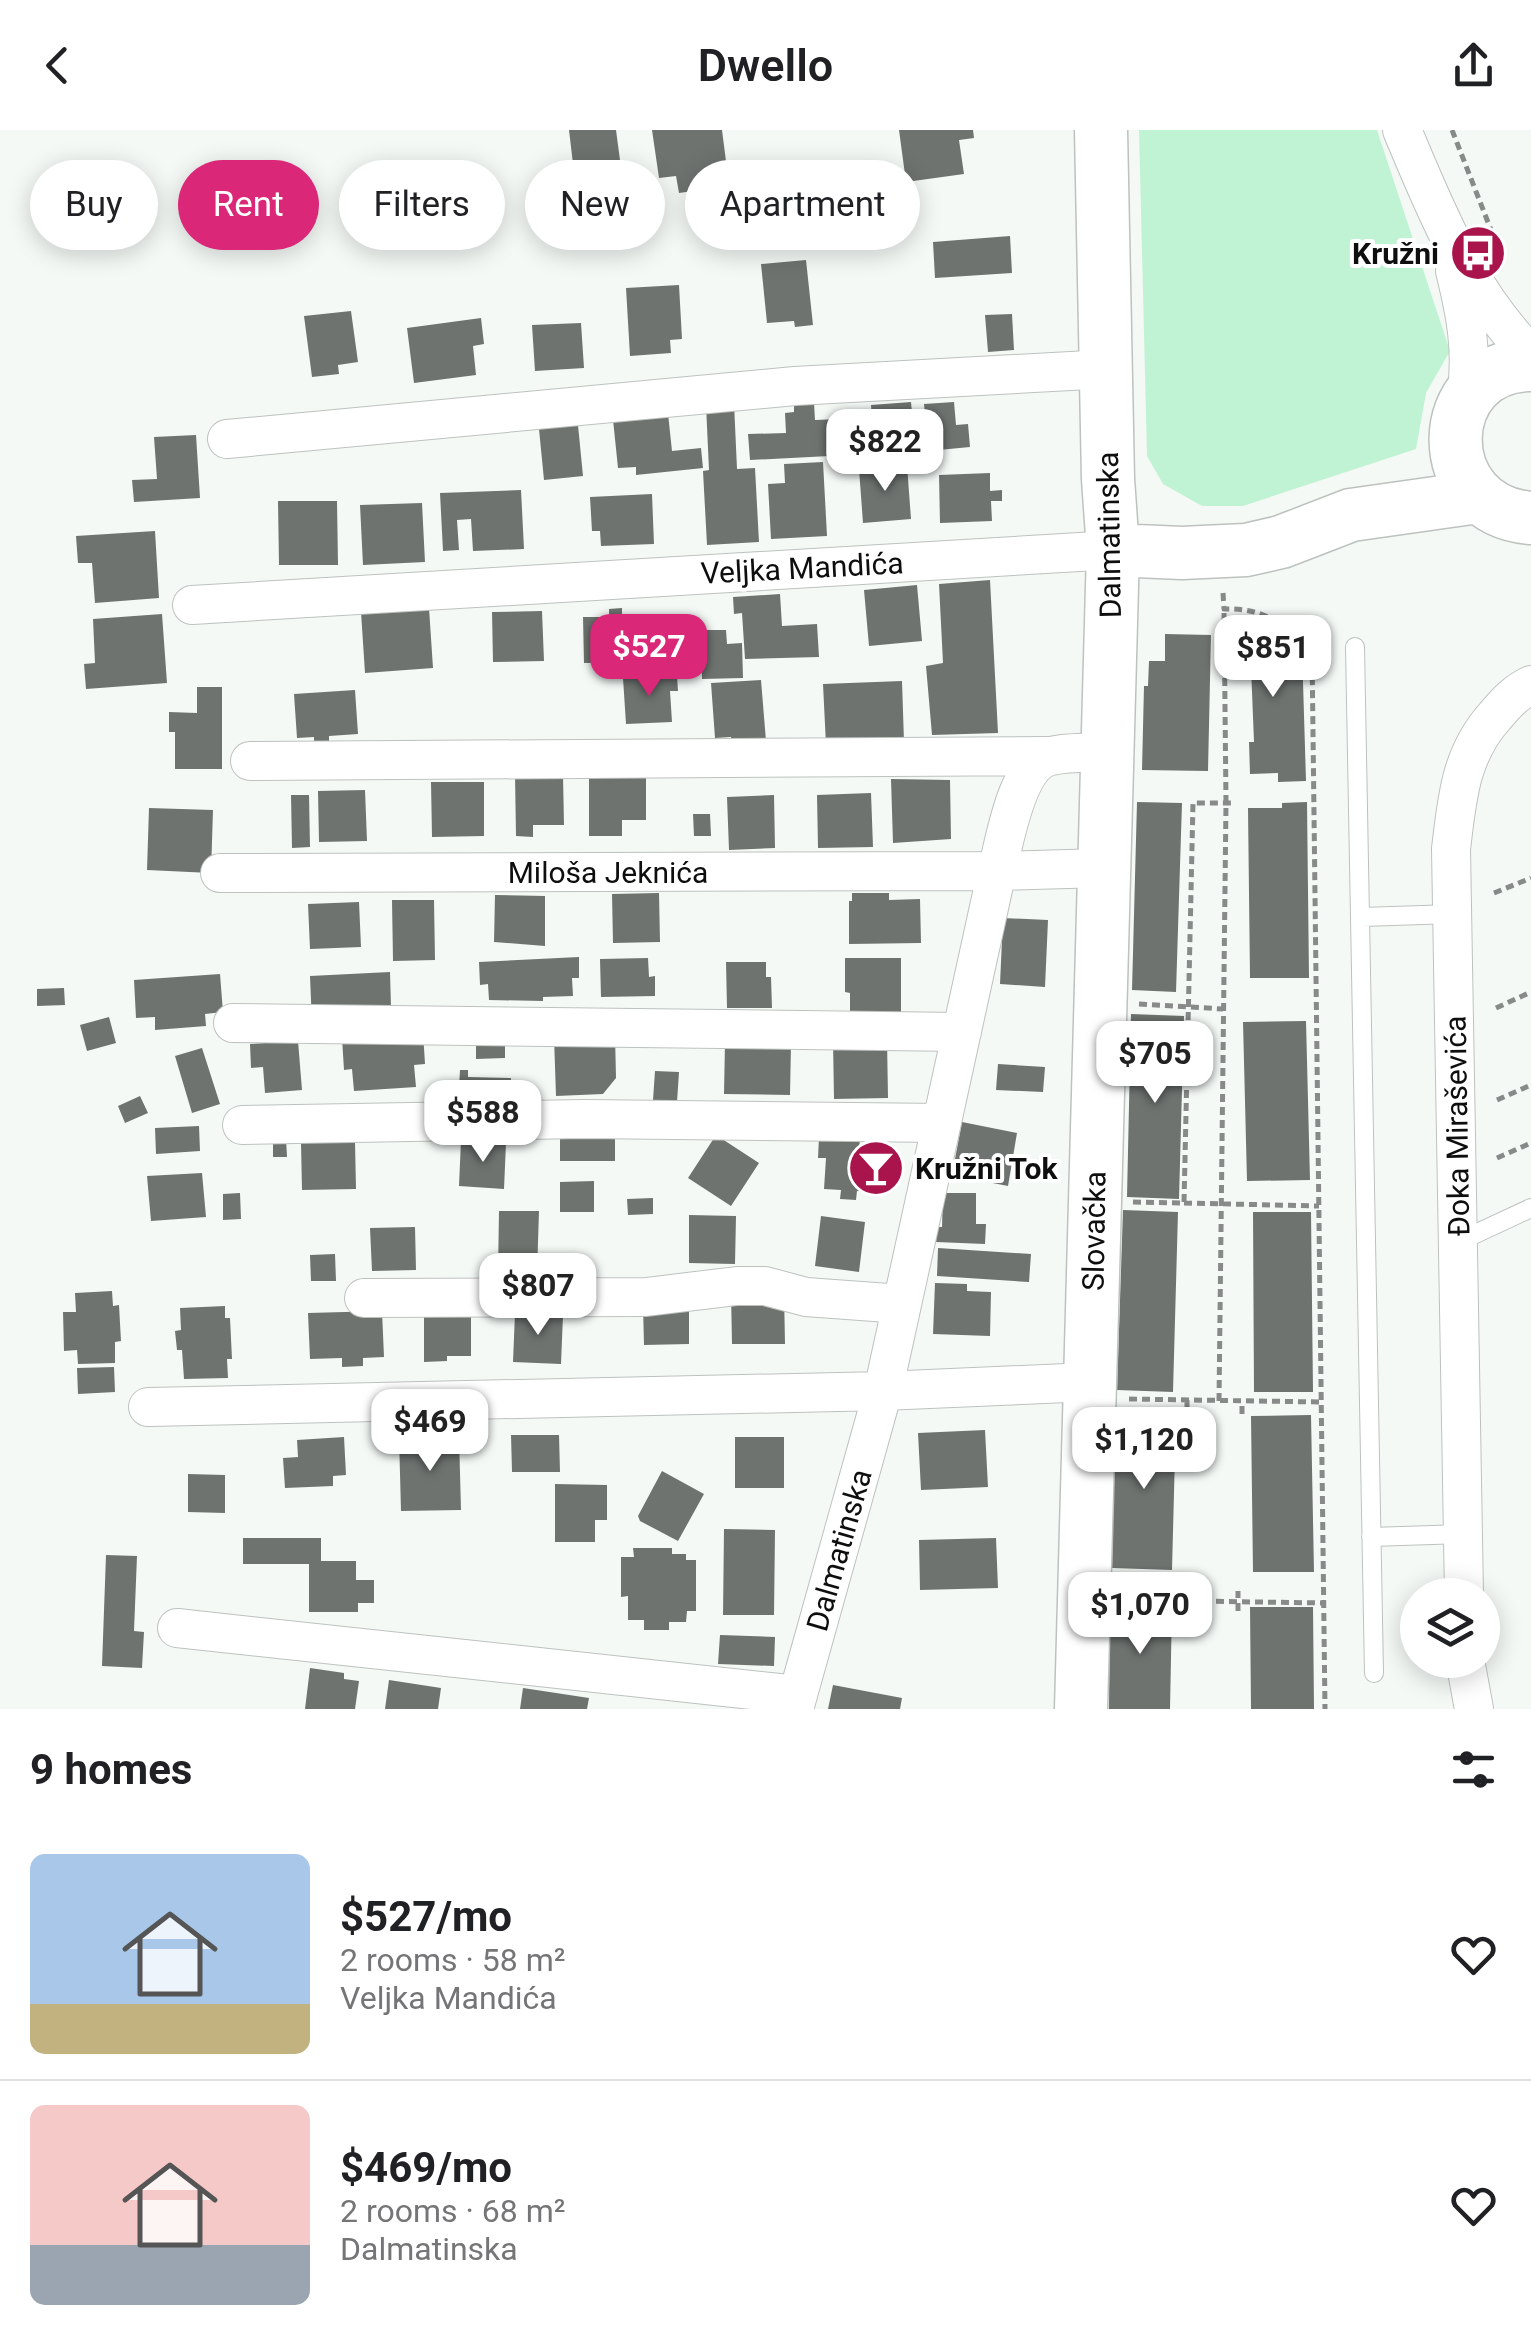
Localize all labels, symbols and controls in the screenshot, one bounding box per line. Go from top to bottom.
icon: back [30,38,85,93]
icon: share [1446,38,1501,93]
text: Dwello [698,39,833,92]
chip: Buy [30,160,158,250]
chip: Rent [178,160,319,250]
chip: Filters [339,160,505,250]
chip: New [525,160,665,250]
chip: Apartment [685,160,920,250]
bus stop icon: Kružni [1448,223,1508,283]
place label: Kružni [1352,236,1439,271]
pin: $822 [826,409,944,494]
text: $822 [848,422,922,460]
street label: Dalmatinska [1090,451,1128,619]
street label: Veljka Mandića [700,545,904,591]
pin: $527 [590,614,708,699]
pin: $851 [1214,615,1332,700]
text: $527 [612,627,686,665]
text: $851 [1236,628,1310,666]
street label: Miloša Jeknića [508,855,708,890]
street label: Đoka Miraševića [1438,1015,1476,1237]
pin: $705 [1096,1021,1214,1106]
text: $705 [1118,1034,1192,1072]
pin: $588 [424,1080,542,1165]
text: $588 [446,1093,520,1131]
bar icon: Kružni Tok [846,1138,906,1198]
place label: Kružni Tok [915,1151,1059,1186]
street label: Slovačka [1075,1171,1113,1291]
pin: $807 [479,1253,597,1338]
text: $807 [501,1266,575,1304]
pin: $469 [371,1389,489,1474]
text: $469 [393,1402,467,1440]
pin: $1,120 [1063,1407,1225,1492]
text: $1,120 [1094,1420,1194,1458]
street label: Dalmatinska [799,1465,879,1635]
pin: $1,070 [1059,1572,1221,1657]
map controls [1400,1578,1500,1678]
button: layers [1400,1578,1500,1678]
text: $1,070 [1090,1585,1190,1623]
icon: filters [1446,1742,1501,1797]
text: 9 homes [30,1745,192,1794]
text: $527/mo [340,1892,512,1941]
icon: home [110,1894,230,2014]
icon: heart [1446,1927,1501,1982]
text: 2 rooms · 58 m² [340,1941,565,1979]
text: Veljka Mandića [340,1979,557,2017]
text: $469/mo [340,2143,512,2192]
icon: home [110,2145,230,2265]
icon: heart [1446,2178,1501,2233]
text: 2 rooms · 68 m² [340,2192,565,2230]
text: Dalmatinska [340,2230,518,2268]

